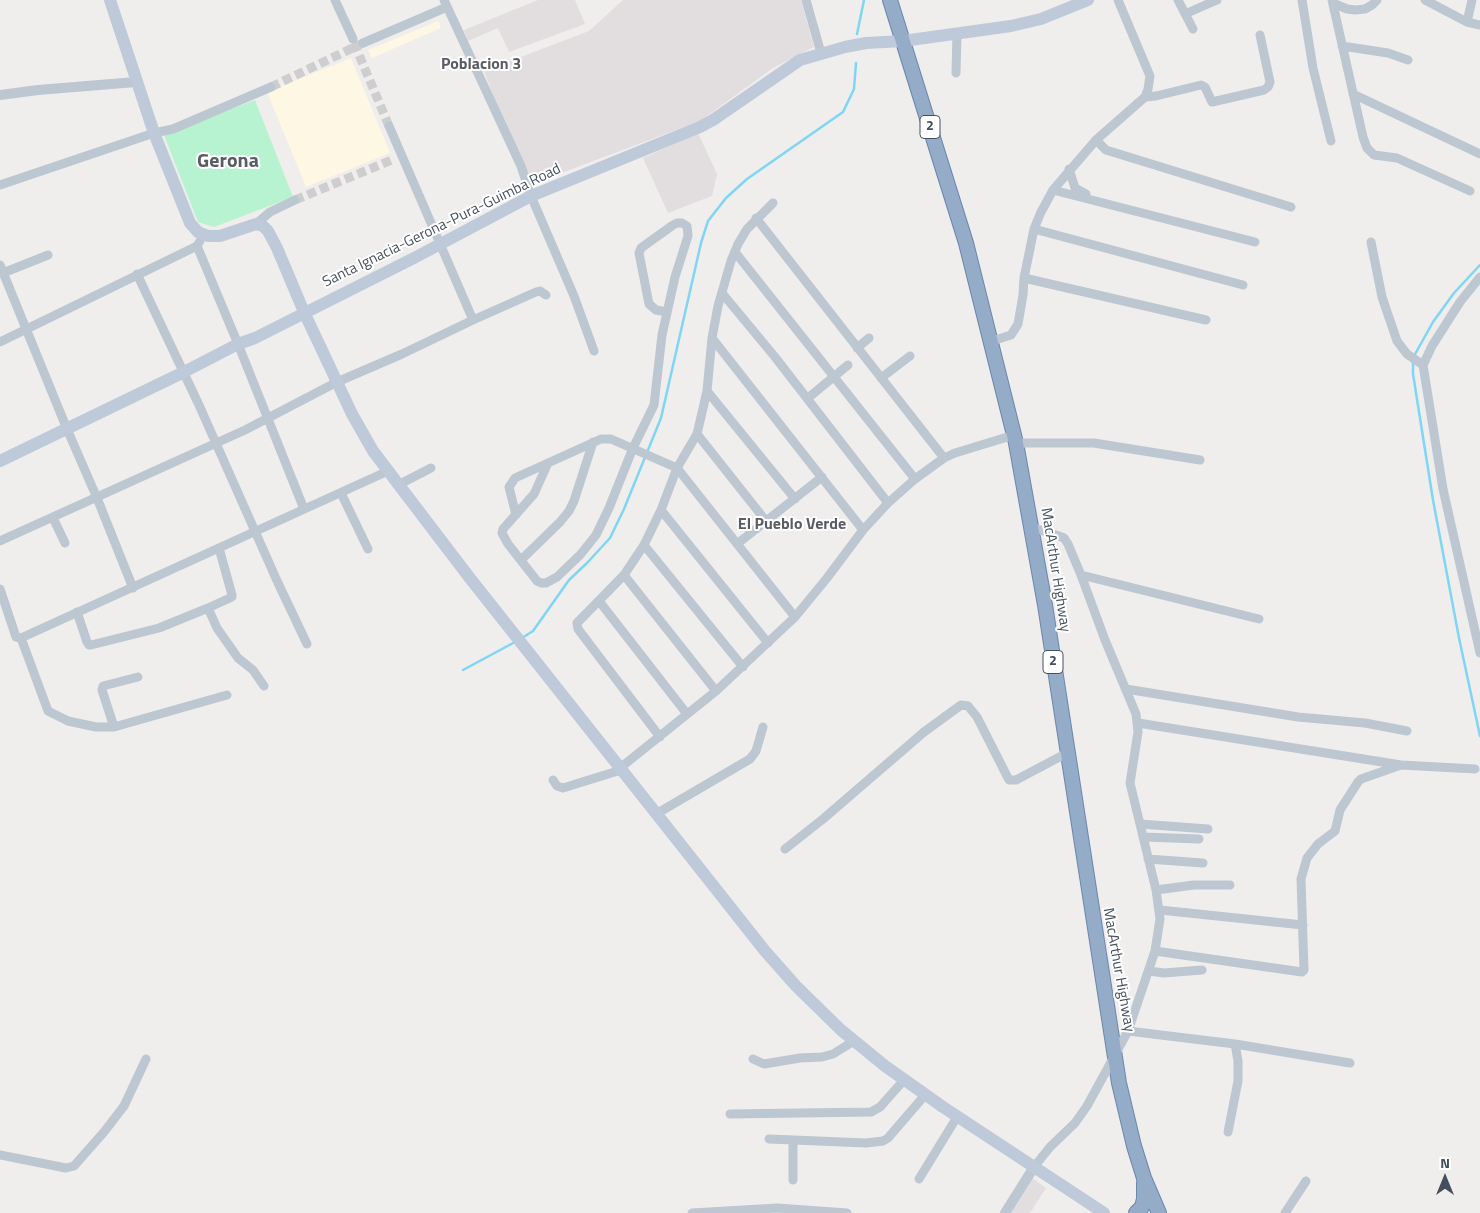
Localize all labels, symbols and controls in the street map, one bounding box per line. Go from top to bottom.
district label: Poblacion 3 [441,55,521,75]
road number: 2 [920,115,940,138]
district label: Gerona [197,150,259,174]
street label: Santa Ignacia-Gerona-Pura-Guimba Road [320,160,564,292]
street label: MacArthur Highway [1036,507,1074,633]
district label: El Pueblo Verde [738,515,846,535]
road number: 2 [1043,650,1063,674]
street label: MacArthur Highway [1098,907,1138,1033]
text: N [1440,1152,1450,1173]
north arrow [1420,1153,1470,1203]

